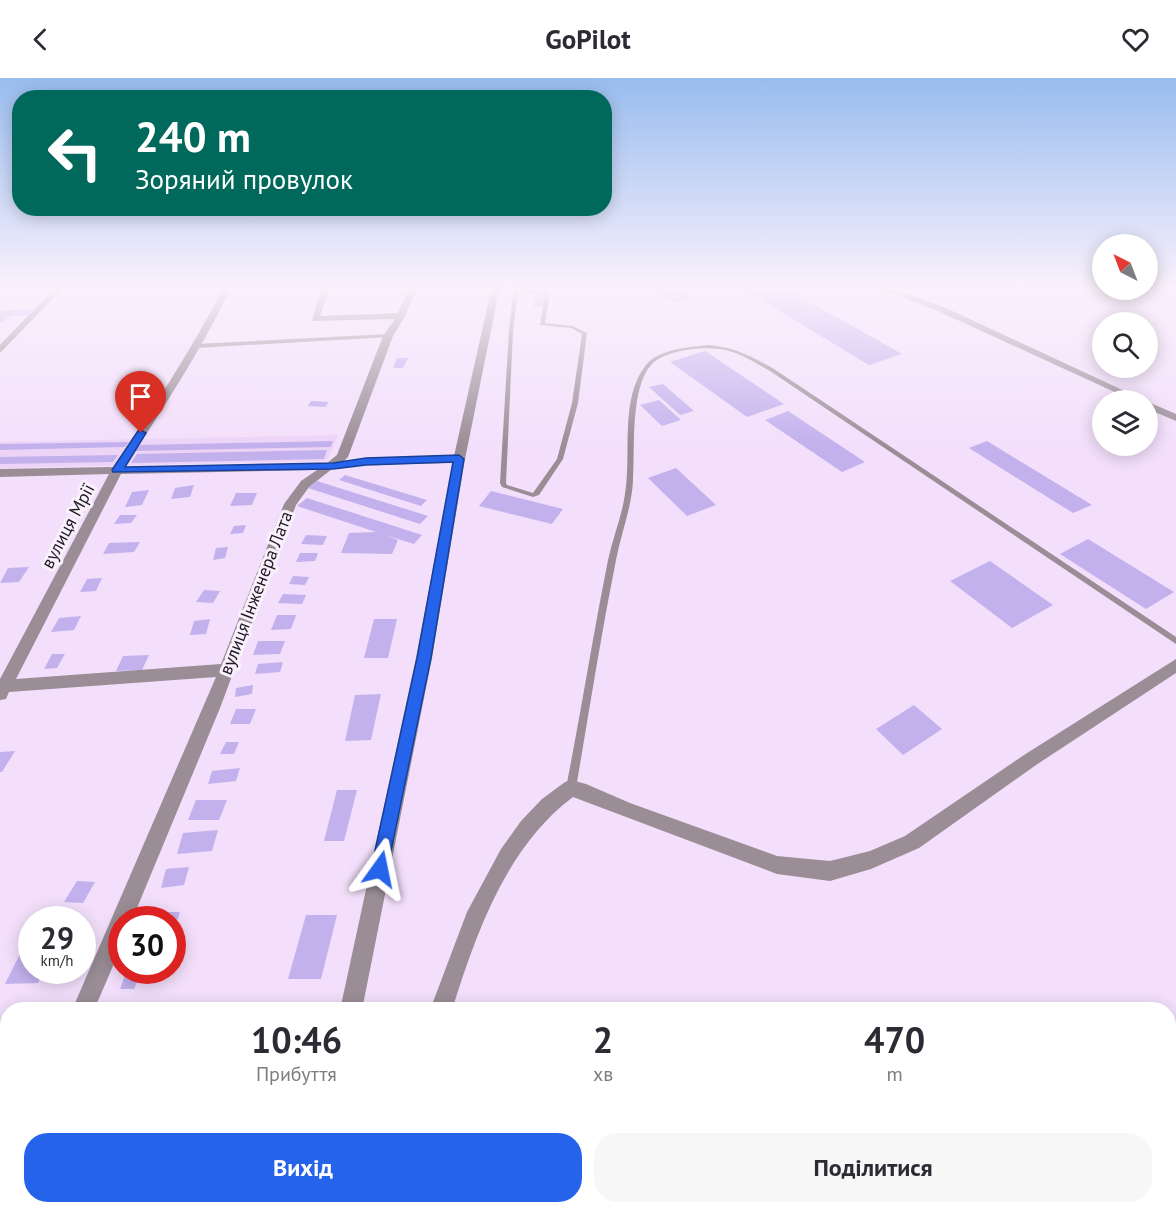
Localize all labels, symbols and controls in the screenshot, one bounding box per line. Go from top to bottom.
text: GoPilot [545,22,631,56]
icon: back [24,23,57,56]
icon: heart [1119,23,1152,56]
text: 240 m [135,109,251,164]
icon: left [36,114,114,192]
text: Зоряний провулок [135,162,353,196]
north arrow [1092,234,1158,300]
map controls [1092,234,1158,456]
button: search [1092,312,1158,378]
pin [115,371,166,433]
icon: arrive [124,380,157,413]
button: layers [1092,390,1158,456]
street label: вулиця Мрії [36,479,100,572]
street label: вулиця Інженера Лата [214,508,297,678]
position arrow [348,837,412,901]
speed limit sign: 30 [108,906,186,984]
text: 29 [40,918,74,957]
text: km/h [41,951,73,970]
text: 10:46 [251,1016,342,1063]
text: 2 [593,1016,613,1063]
text: 470 [864,1016,925,1063]
text: Прибуття [256,1061,337,1087]
text: хв [593,1061,613,1087]
text: m [886,1061,903,1087]
button: Вихід [24,1133,582,1202]
button: Поділитися [594,1133,1152,1202]

